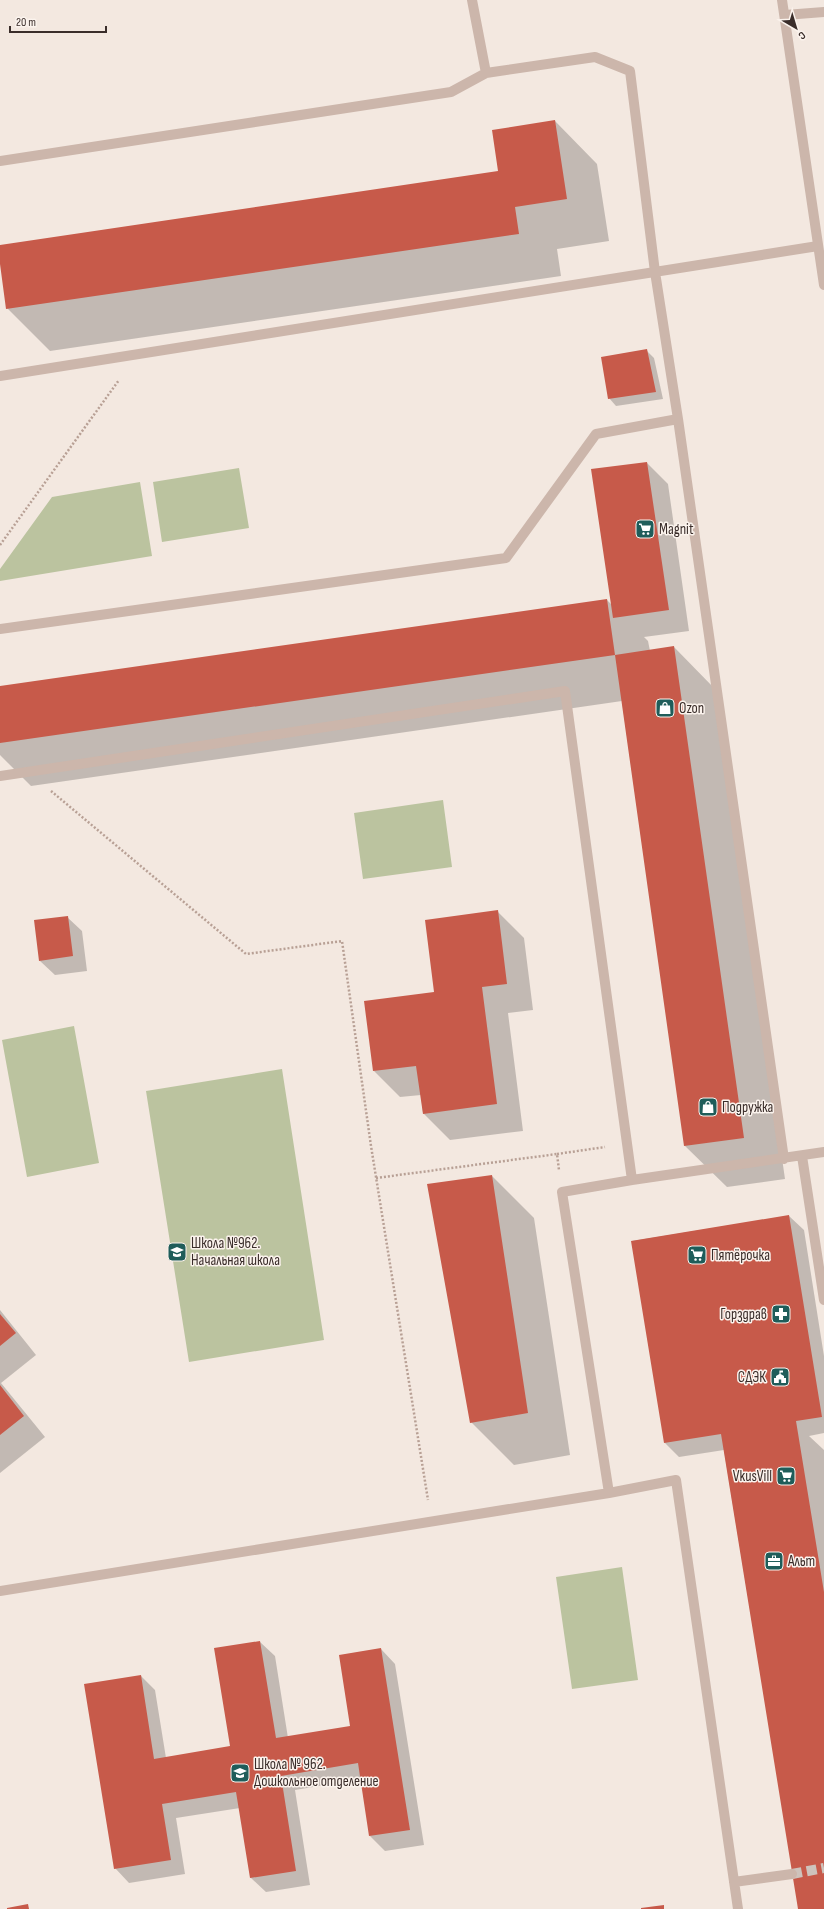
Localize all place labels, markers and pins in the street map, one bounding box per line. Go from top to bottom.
supermarket icon: Magnit [634,518,656,540]
place label: Magnit [659,520,694,539]
shop icon: Ozon [654,697,676,719]
place label: Ozon [679,699,704,718]
shop icon: Подружка [697,1096,719,1118]
place label: Подружка [722,1098,774,1117]
place label: Школа №962. Начальная школа [191,1234,280,1270]
school or university icon: Школа №962. Начальная школа [166,1241,188,1263]
supermarket icon: Пятёрочка [686,1244,708,1266]
place label: Пятёрочка [711,1246,770,1265]
pharmacy icon: Горздрав [770,1303,792,1325]
place label: Горздрав [720,1305,767,1324]
public building icon: СДЭК [769,1366,791,1388]
place label: СДЭК [738,1368,766,1387]
supermarket icon: VkusVill [775,1465,797,1487]
place label: VkusVill [733,1467,772,1486]
office icon: Альт [763,1550,785,1572]
place label: Альт [787,1552,815,1571]
place label: Школа № 962. Дошкольное отделение [254,1755,379,1791]
school or university icon: Школа № 962. Дошкольное отделение [229,1762,251,1784]

